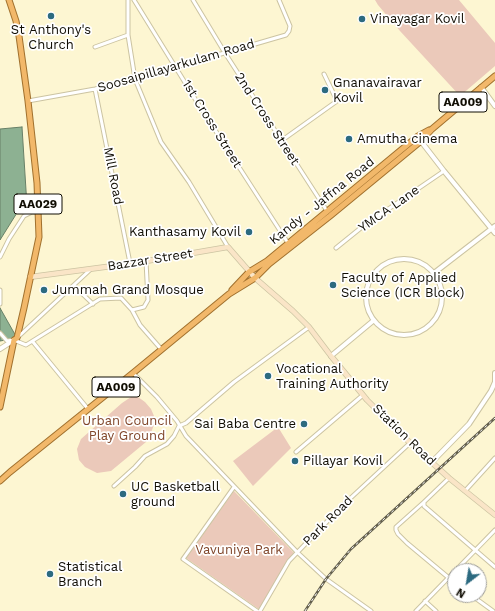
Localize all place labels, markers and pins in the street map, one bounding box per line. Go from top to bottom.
marker: St Anthony's Church [46,11,56,21]
place label: Vinayagar Kovil [370,11,465,27]
marker: Vinayagar Kovil [357,14,367,24]
place label: St Anthony's Church [11,22,91,53]
place label: Gnanavairavar Kovil [333,75,422,106]
marker: Gnanavairavar Kovil [320,85,330,95]
place label: Amutha cinema [357,131,457,147]
marker: Amutha cinema [344,134,354,144]
place label: Kanthasamy Kovil [129,224,241,240]
marker: Kanthasamy Kovil [244,227,254,237]
place label: Faculty of Applied Science (ICR Block) [341,270,464,301]
marker: Faculty of Applied Science (ICR Block) [328,280,338,290]
place label: Jummah Grand Mosque [52,282,204,298]
marker: Jummah Grand Mosque [39,285,49,295]
place label: Vocational Training Authority [276,361,388,392]
marker: Vocational Training Authority [263,371,273,381]
place label: Sai Baba Centre [194,416,296,432]
marker: Sai Baba Centre [299,419,309,429]
place label: Pillayar Kovil [303,453,383,469]
marker: Pillayar Kovil [290,456,300,466]
place label: UC Basketball ground [131,479,220,510]
marker: UC Basketball ground [118,489,128,499]
place label: Statistical Branch [58,559,122,590]
marker: Statistical Branch [45,569,55,579]

